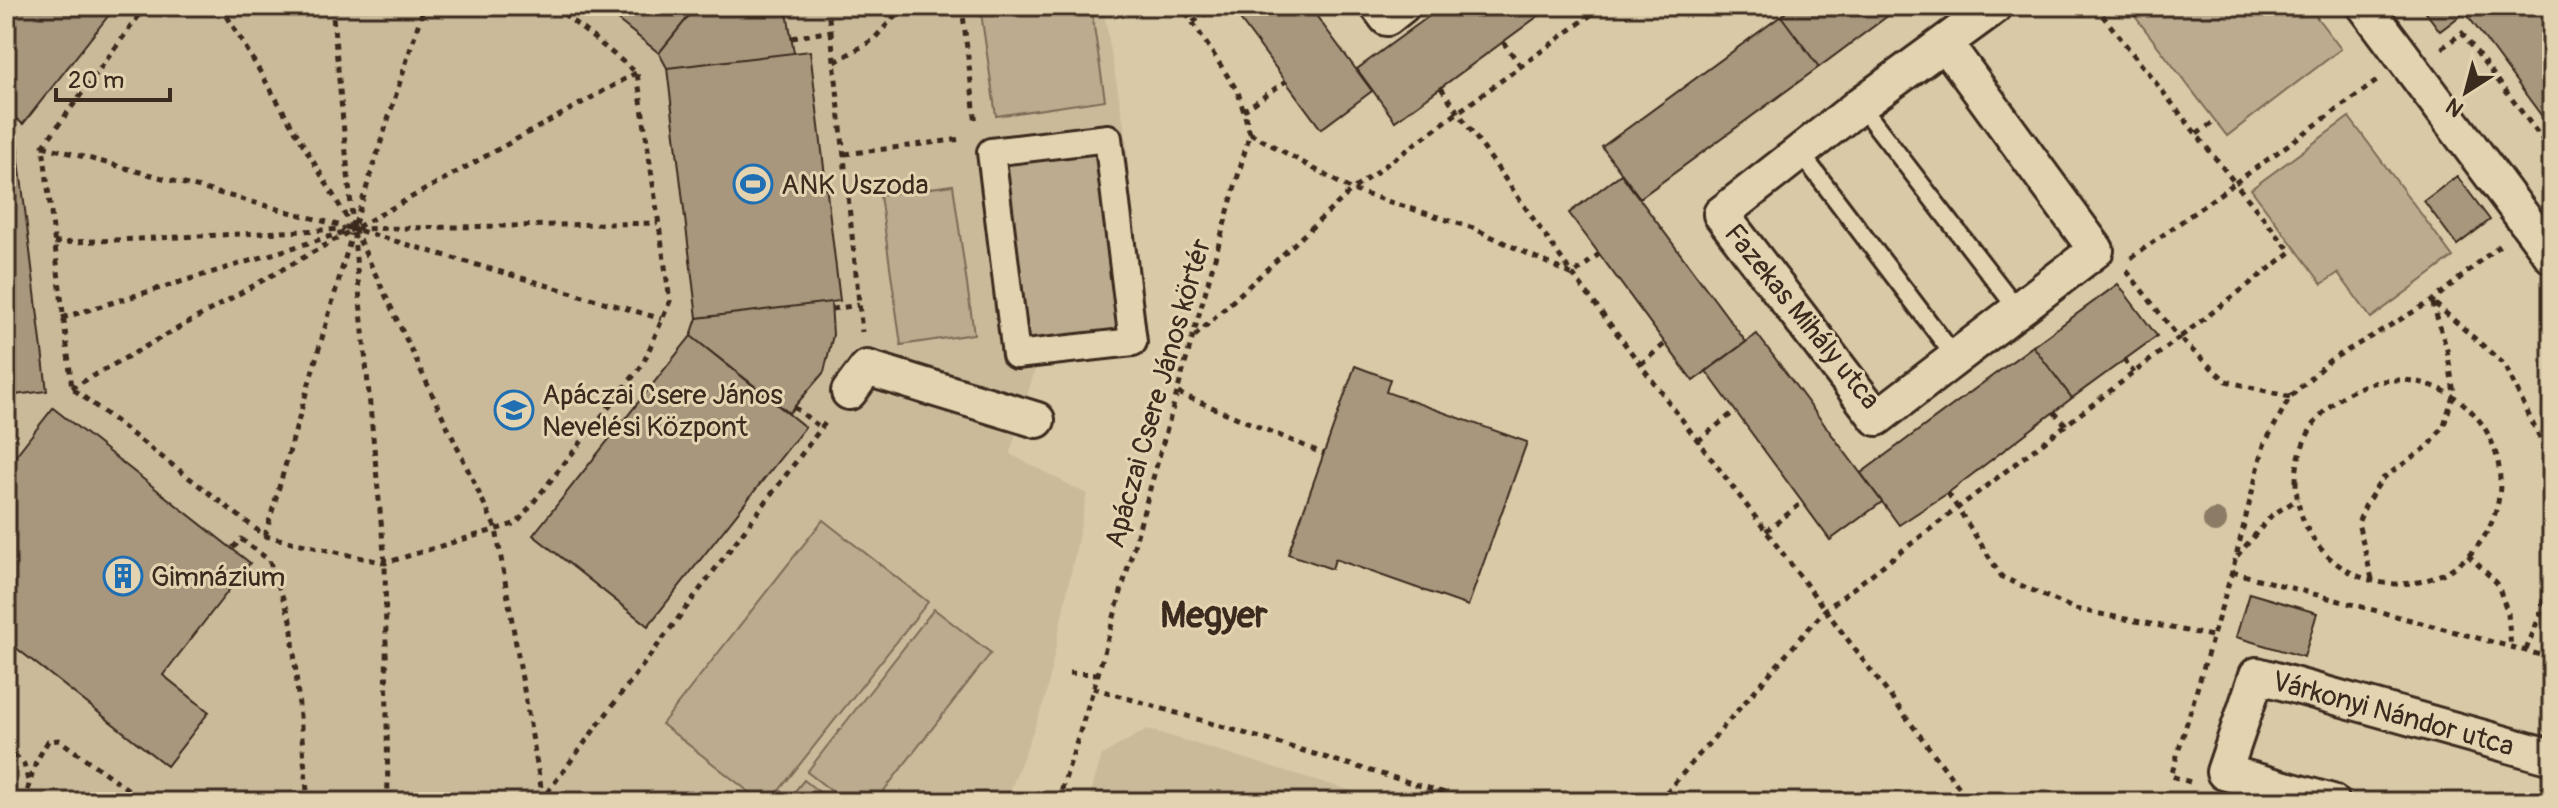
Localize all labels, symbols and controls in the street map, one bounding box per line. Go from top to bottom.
scale bar [56,52,170,102]
north arrow [2426,52,2506,132]
text: 20 m [68,66,124,95]
text: N [2440,92,2469,123]
sports icon: ANK Uszoda [732,163,774,205]
place label: ANK Uszoda [781,168,929,203]
street label: Fazekas Mihály utca [1716,217,1887,417]
street label: Apáczai Csere János körtér [1098,235,1219,552]
place label: Apáczai Csere János Nevelési Központ [542,378,783,445]
school or university icon: Apáczai Csere János Nevelési Központ [493,389,535,431]
building icon: Gimnázium [102,555,144,597]
place label: Gimnázium [151,560,285,595]
district label: Megyer [1160,593,1269,638]
street label: Várkonyi Nándor utca [2268,664,2518,765]

